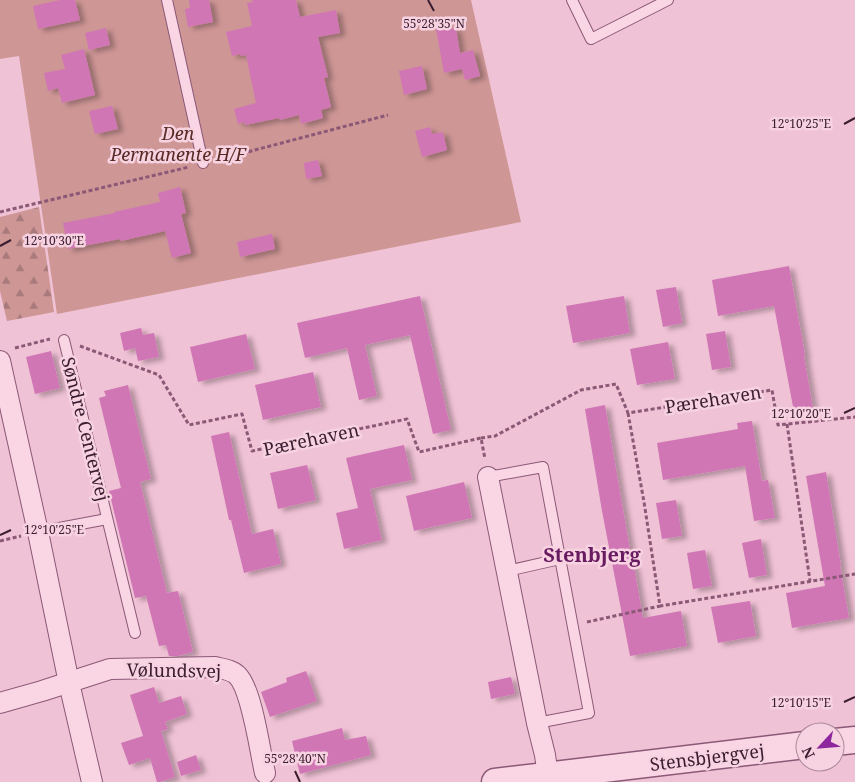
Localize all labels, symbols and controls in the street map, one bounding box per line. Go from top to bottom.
text: 55°28'35"N [403,15,465,32]
text: 12°10'25"E [771,115,831,132]
park label: Den Permanente H/F [109,121,247,166]
text: 12°10'30"E [24,232,84,249]
street label: Søndre Centervej [56,354,116,504]
street label: Pærehaven [663,379,763,418]
text: 12°10'20"E [771,405,831,422]
street label: Pærehaven [261,417,361,461]
text: 12°10'25"E [24,521,84,538]
district label: Stenbjerg [543,541,642,568]
street label: Vølundsvej [126,657,222,683]
text: 12°10'15"E [771,694,831,711]
north arrow [795,722,845,772]
street label: Stensbjergvej [648,738,766,776]
text: N [797,744,819,762]
text: 55°28'40"N [264,750,326,767]

